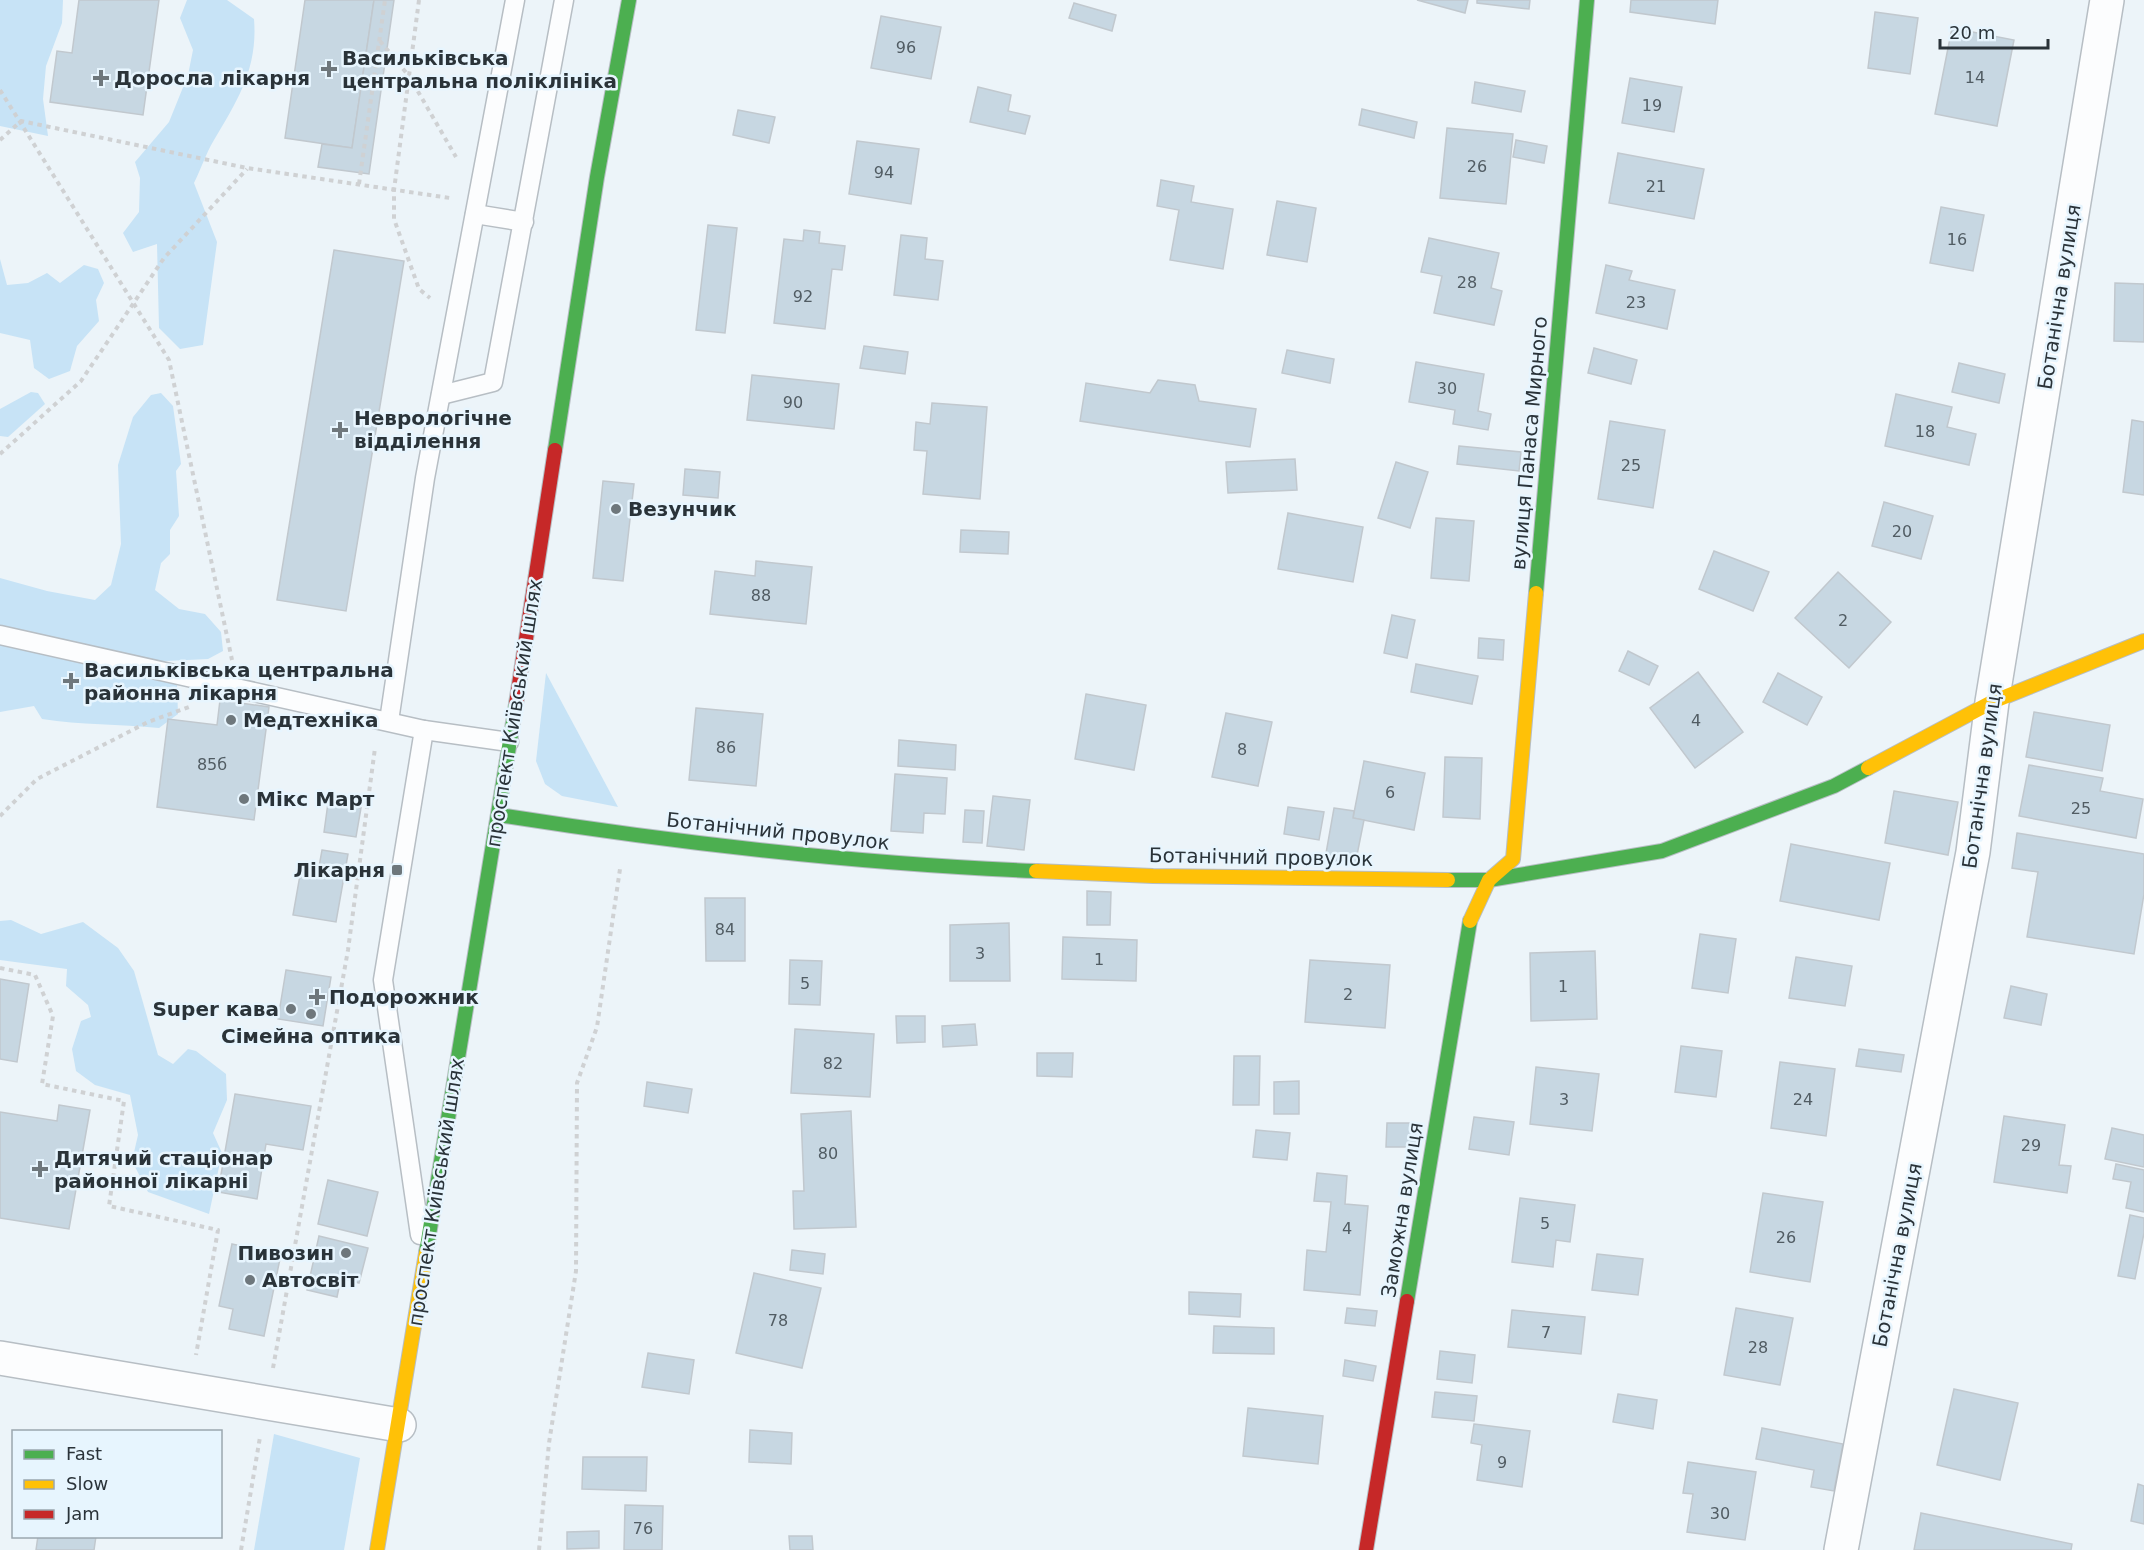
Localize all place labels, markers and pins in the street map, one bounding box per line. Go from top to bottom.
place label: Васильківська центральна поліклініка [342,46,617,93]
marker: Васильківська центральна поліклініка [320,60,338,78]
place label: Доросла лікарня [114,66,310,90]
marker: Доросла лікарня [92,69,110,87]
place label: Неврологічне відділення [354,406,512,453]
marker: Неврологічне відділення [331,421,349,439]
place label: Везунчик [628,497,737,521]
marker: Везунчик [609,502,623,516]
place label: Васильківська центральна районна лікарня [84,658,394,705]
marker: Васильківська центральна районна лікарня [62,672,80,690]
place label: Медтехніка [243,708,378,732]
marker: Медтехніка [224,713,238,727]
place label: Мікс Март [256,787,375,811]
marker: Мікс Март [237,792,251,806]
place label: Лікарня [293,858,385,882]
marker: Лікарня [390,863,404,877]
place label: Подорожник [329,985,479,1009]
marker: Подорожник [310,990,324,1004]
place label: Super кава [152,997,279,1021]
marker: Super кава [284,1002,298,1016]
marker: Сімейна оптика [304,1007,318,1021]
place label: Сімейна оптика [221,1024,401,1048]
place label: Дитячий стаціонар районної лікарні [54,1146,273,1193]
marker: Дитячий стаціонар районної лікарні [31,1160,49,1178]
place label: Пивозин [237,1241,334,1265]
marker: Пивозин [339,1246,353,1260]
place label: Автосвіт [262,1268,359,1292]
marker: Автосвіт [243,1273,257,1287]

